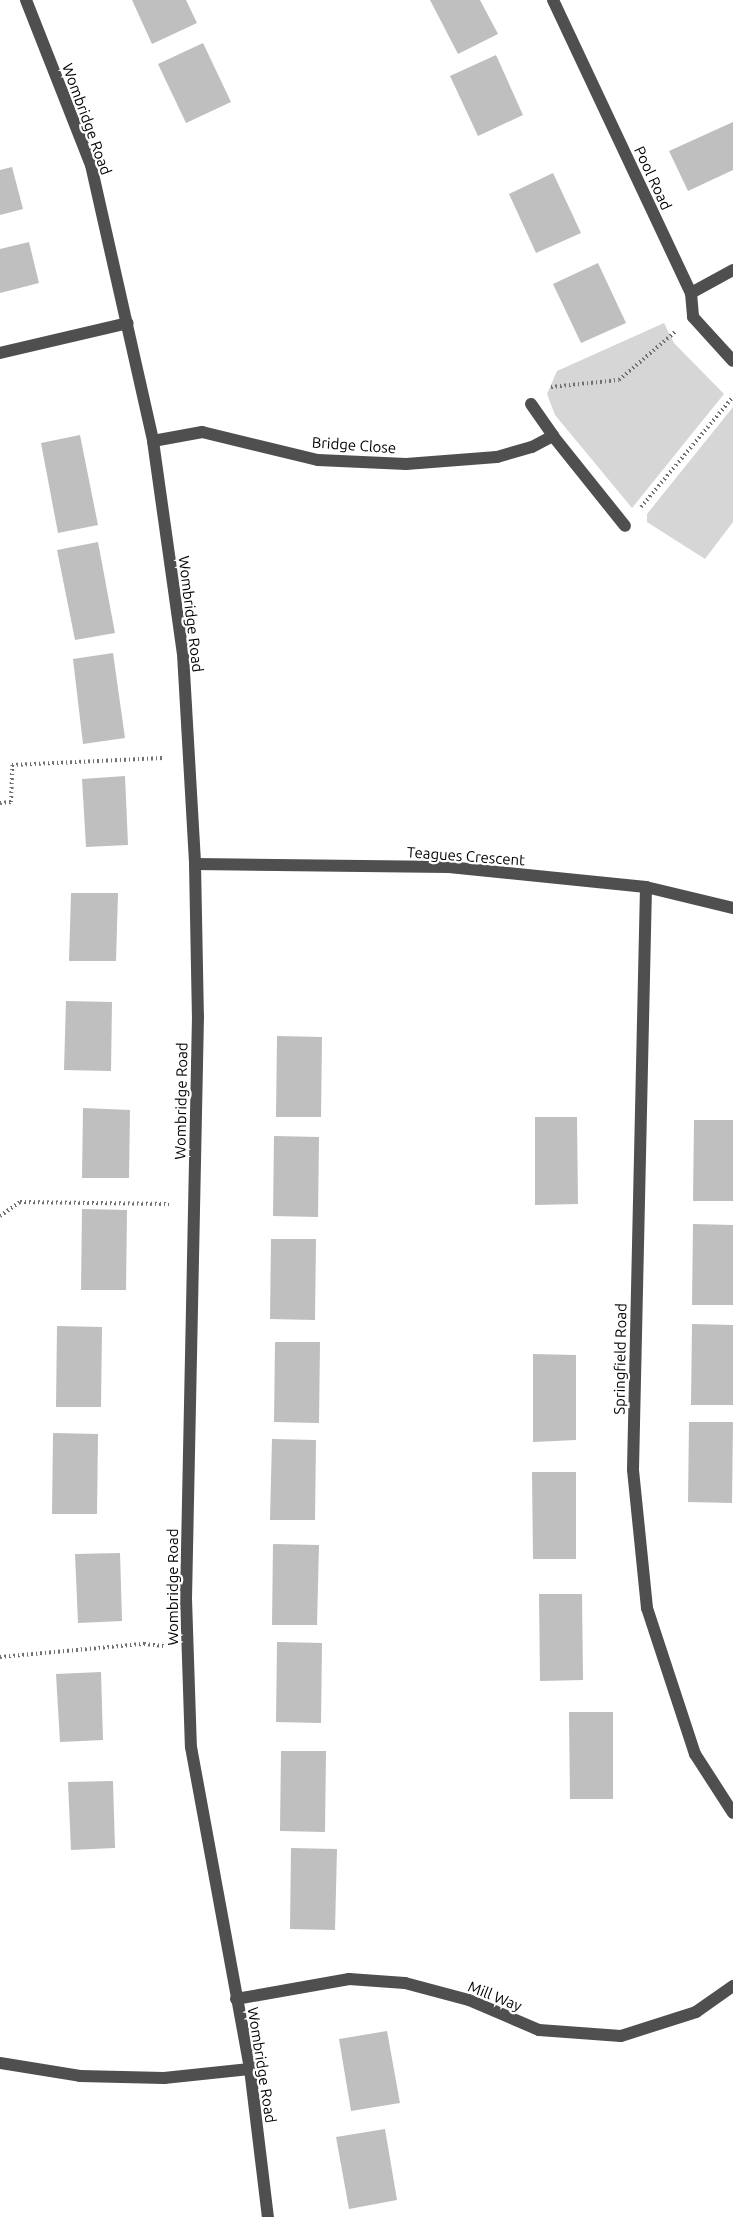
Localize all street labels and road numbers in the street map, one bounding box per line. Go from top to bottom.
street label: Wombridge Road [59,61,115,177]
street label: Pool Road [630,143,676,213]
street label: Bridge Close [311,433,397,457]
street label: Wombridge Road [175,555,207,673]
street label: Teagues Crescent [406,843,526,869]
street label: Wombridge Road [171,1042,191,1160]
street label: Springfield Road [610,1303,630,1415]
street label: Wombridge Road [164,1528,182,1646]
street label: Mill Way [465,1977,525,2015]
street label: Wombridge Road [244,2006,280,2124]

